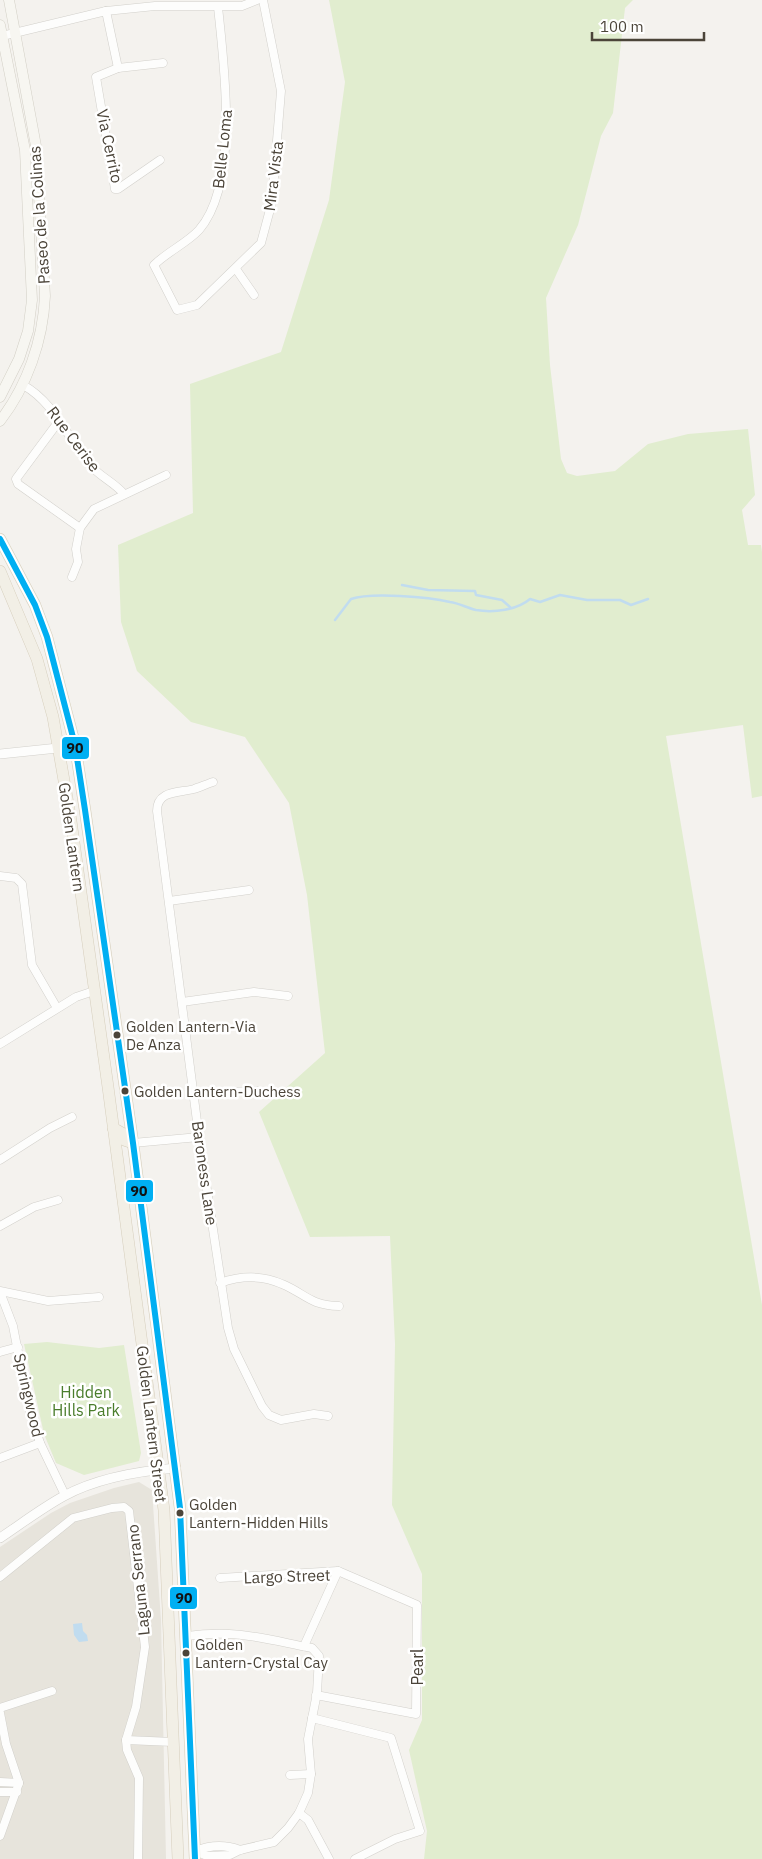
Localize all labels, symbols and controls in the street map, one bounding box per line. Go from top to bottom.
scale bar [592,10,704,42]
text: 100 m [600,17,644,36]
street label: Via Cerrito [92,107,128,185]
street label: Belle Loma [208,108,236,190]
street label: Mira Vista [259,139,287,212]
street label: Paseo de la Colinas [24,145,54,285]
street label: Rue Cerise [43,402,105,476]
line badge: 90 [61,736,90,760]
text: 90 [67,739,83,757]
street label: Golden Lantern [54,781,90,893]
place label: Golden Lantern-Via De Anza [126,1017,256,1054]
marker: Golden Lantern-Via De Anza [112,1030,122,1040]
place label: Golden Lantern-Duchess [134,1082,301,1101]
marker: Golden Lantern-Duchess [120,1086,130,1096]
street label: Baroness Lane [188,1119,222,1227]
line badge: 90 [125,1179,154,1203]
text: 90 [131,1182,147,1200]
street label: Golden Lantern Street [132,1344,172,1504]
street label: Springwood [10,1351,48,1439]
park label: Hidden Hills Park [52,1382,121,1420]
place label: Golden Lantern-Hidden Hills [189,1495,328,1532]
marker: Golden Lantern-Hidden Hills [175,1508,185,1518]
street label: Laguna Serrano [122,1523,154,1637]
street label: Largo Street [243,1564,331,1588]
line badge: 90 [169,1586,198,1610]
text: 90 [176,1589,192,1607]
place label: Golden Lantern-Crystal Cay [195,1635,328,1672]
marker: Golden Lantern-Crystal Cay [181,1648,191,1658]
street label: Pearl [407,1649,427,1685]

